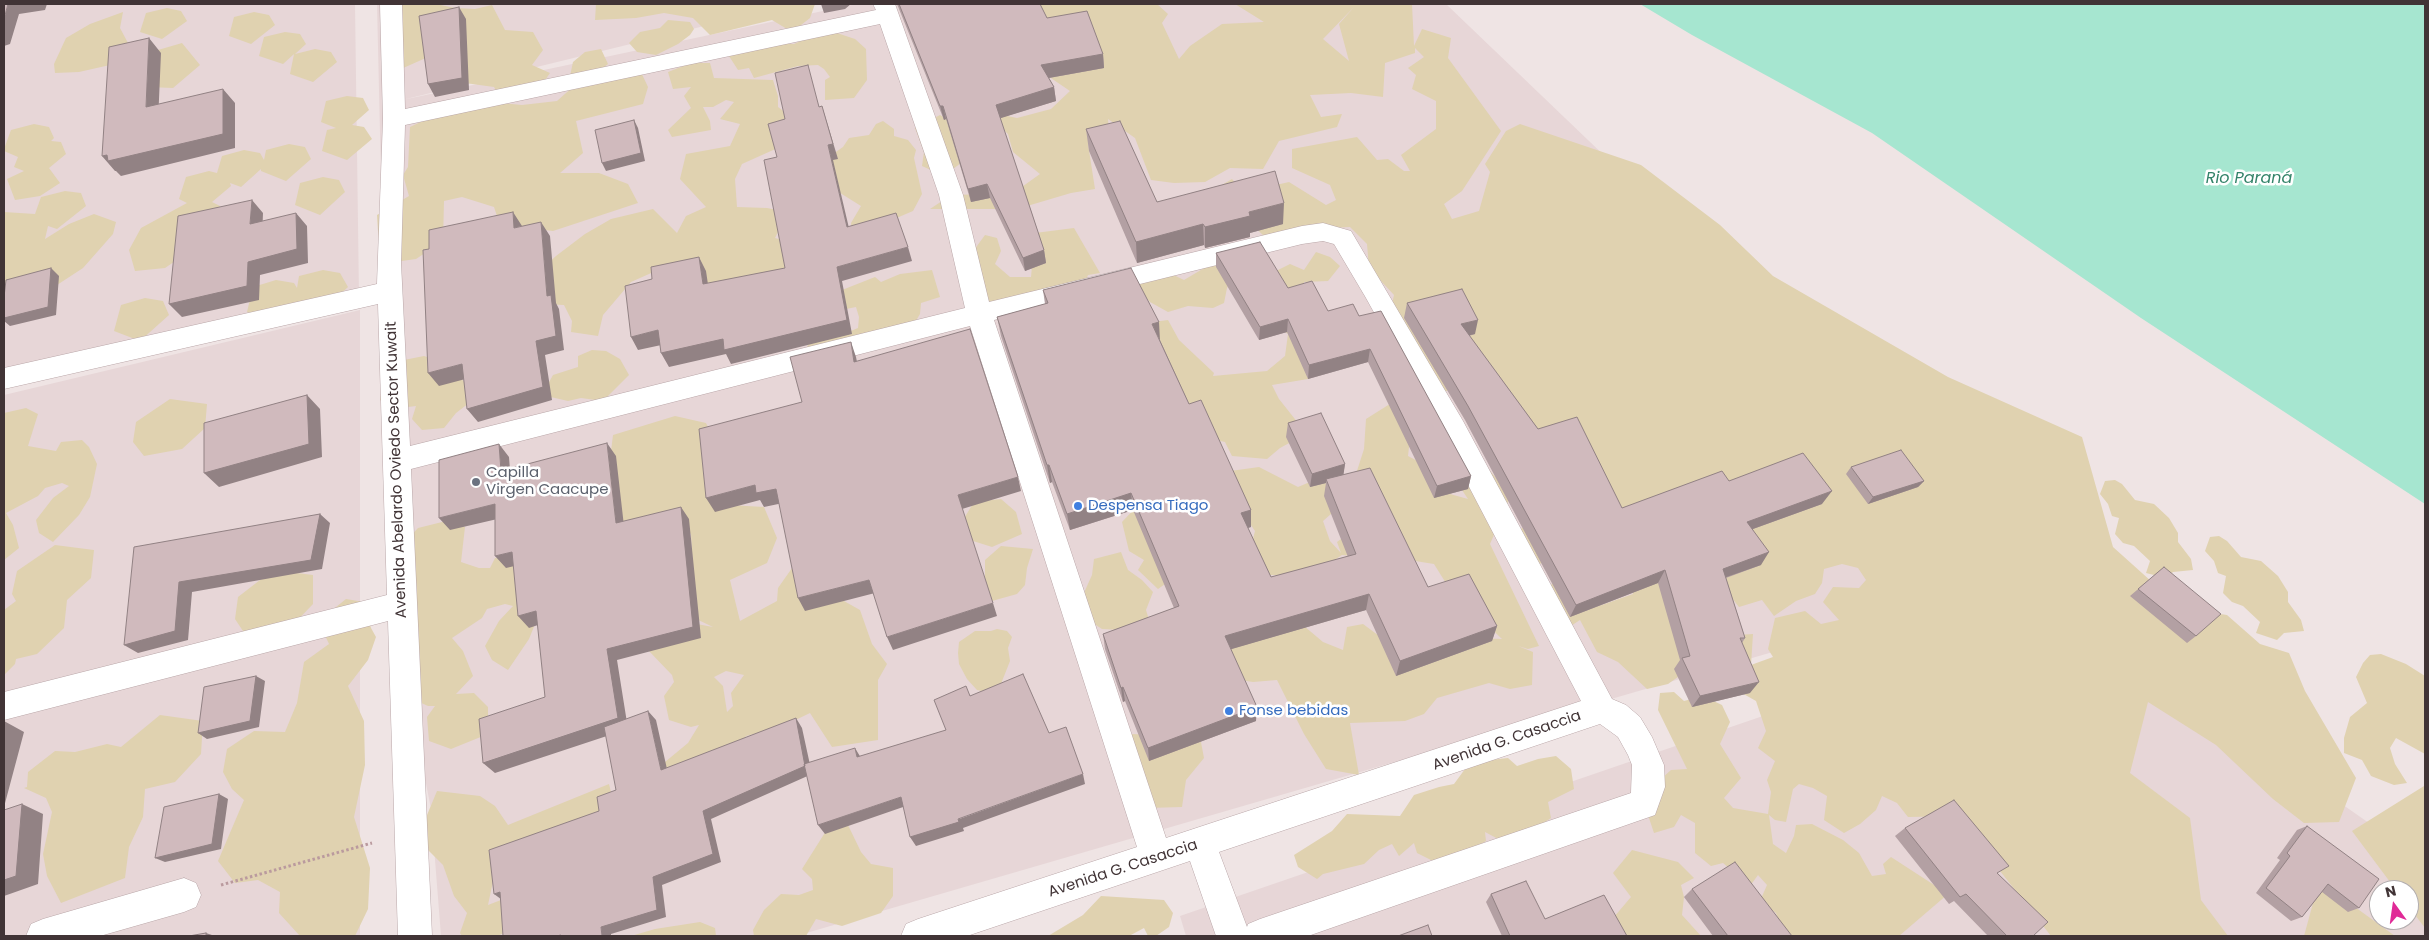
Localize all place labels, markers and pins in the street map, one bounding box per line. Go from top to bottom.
place label: Capilla Virgen Caacupe [486,464,608,499]
marker: Capilla Virgen Caacupe [470,476,482,488]
place label: Despensa Tiago [1088,497,1208,515]
marker: Despensa Tiago [1072,500,1084,512]
place label: Fonse bebidas [1239,702,1348,720]
marker: Fonse bebidas [1223,705,1235,717]

